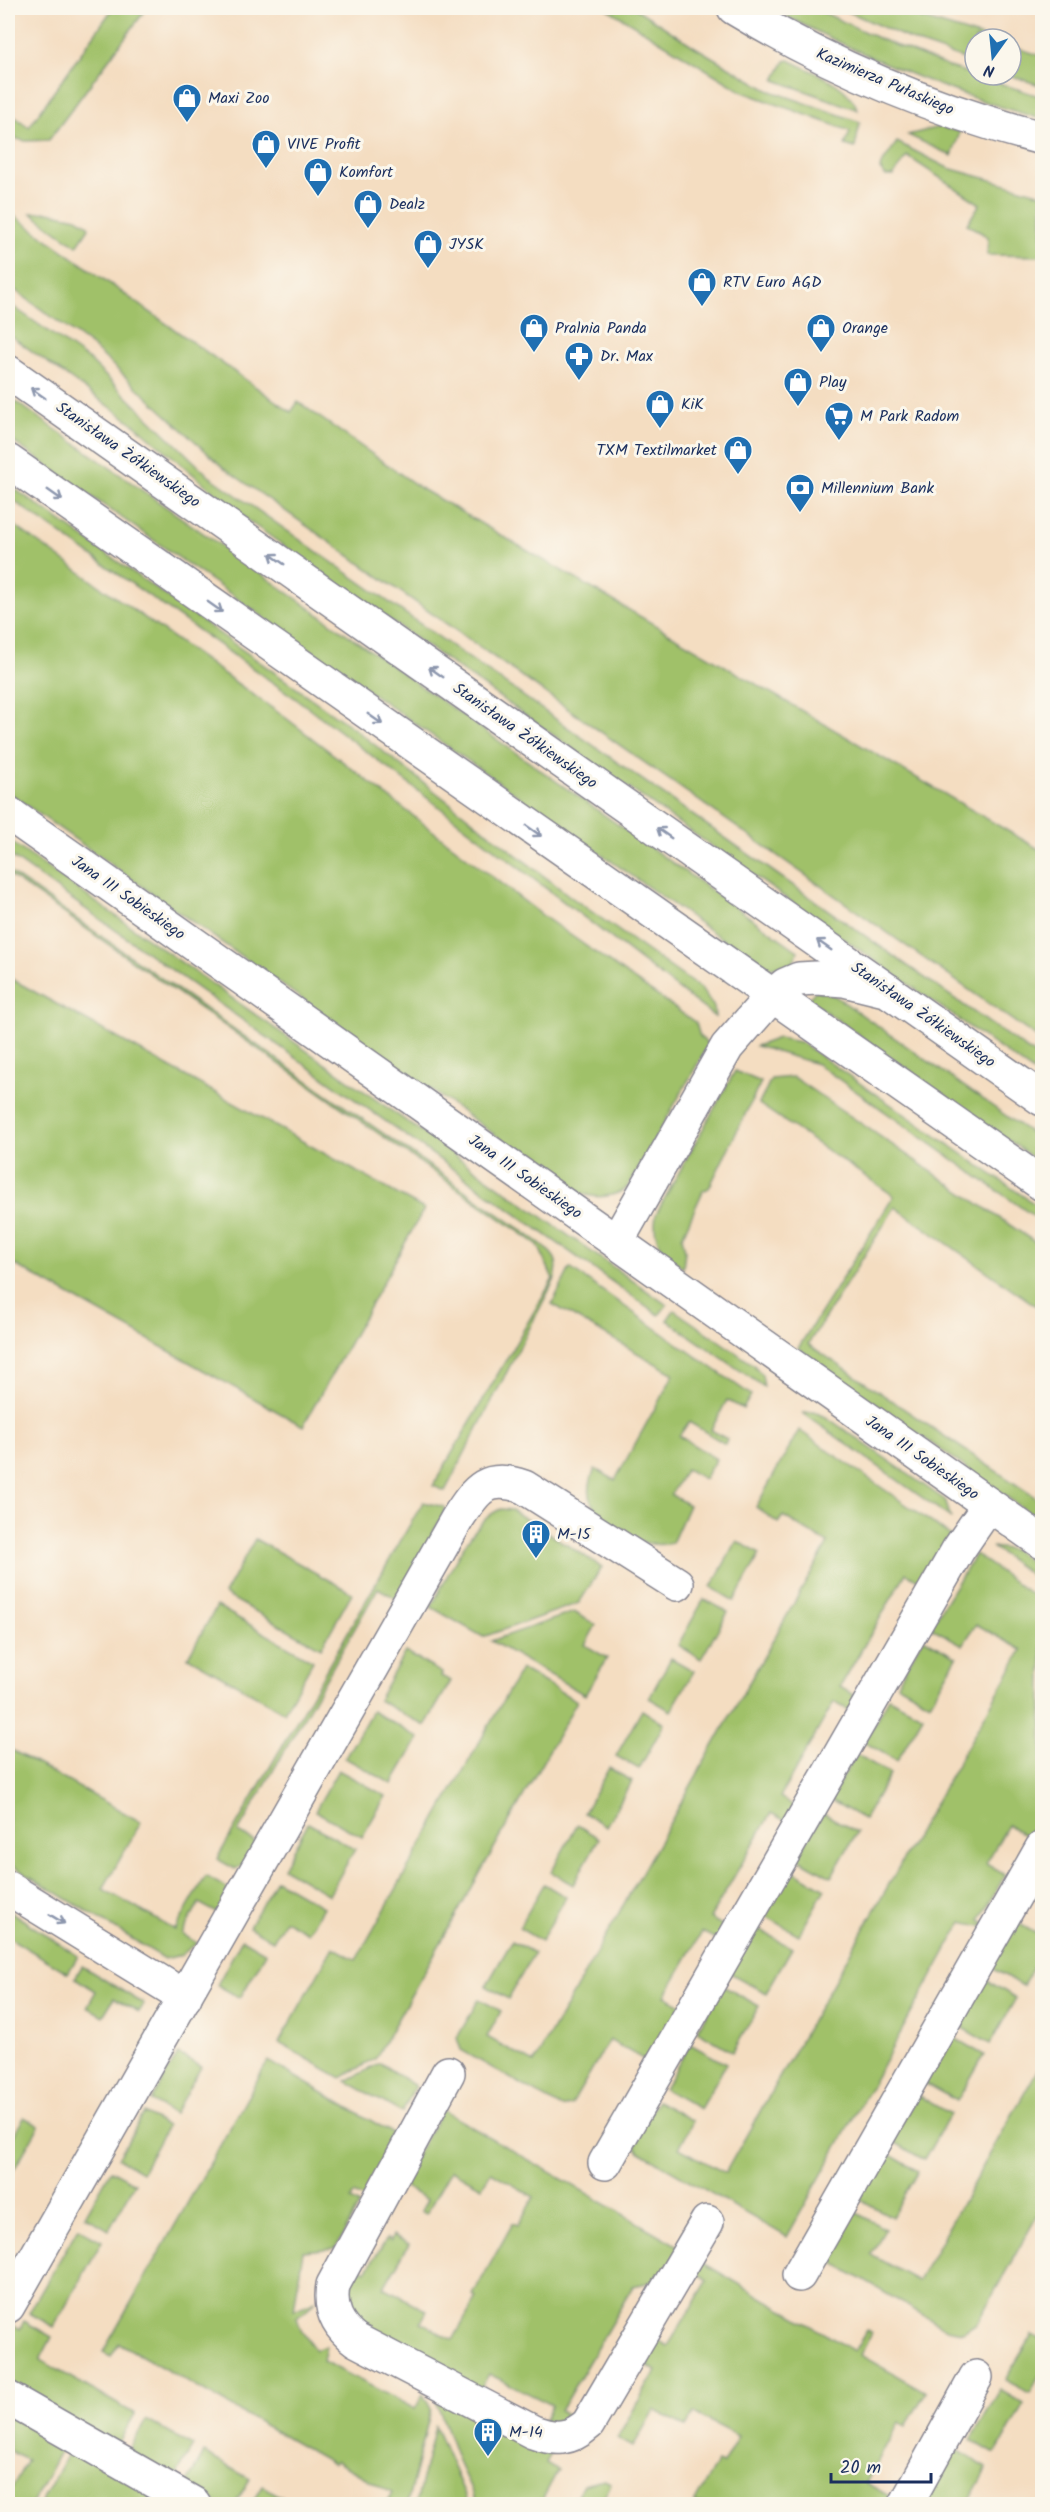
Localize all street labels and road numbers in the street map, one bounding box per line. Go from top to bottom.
street label: Kazimierza Pułaskiego [812,42,958,122]
street label: Stanisława Żółkiewskiego [50,396,206,514]
street label: Stanisława Żółkiewskiego [447,677,603,795]
street label: Jana III Sobieskiego [66,849,190,947]
street label: Stanisława Żółkiewskiego [845,956,1001,1074]
street label: Jana III Sobieskiego [463,1128,587,1226]
street label: Jana III Sobieskiego [860,1409,984,1507]

